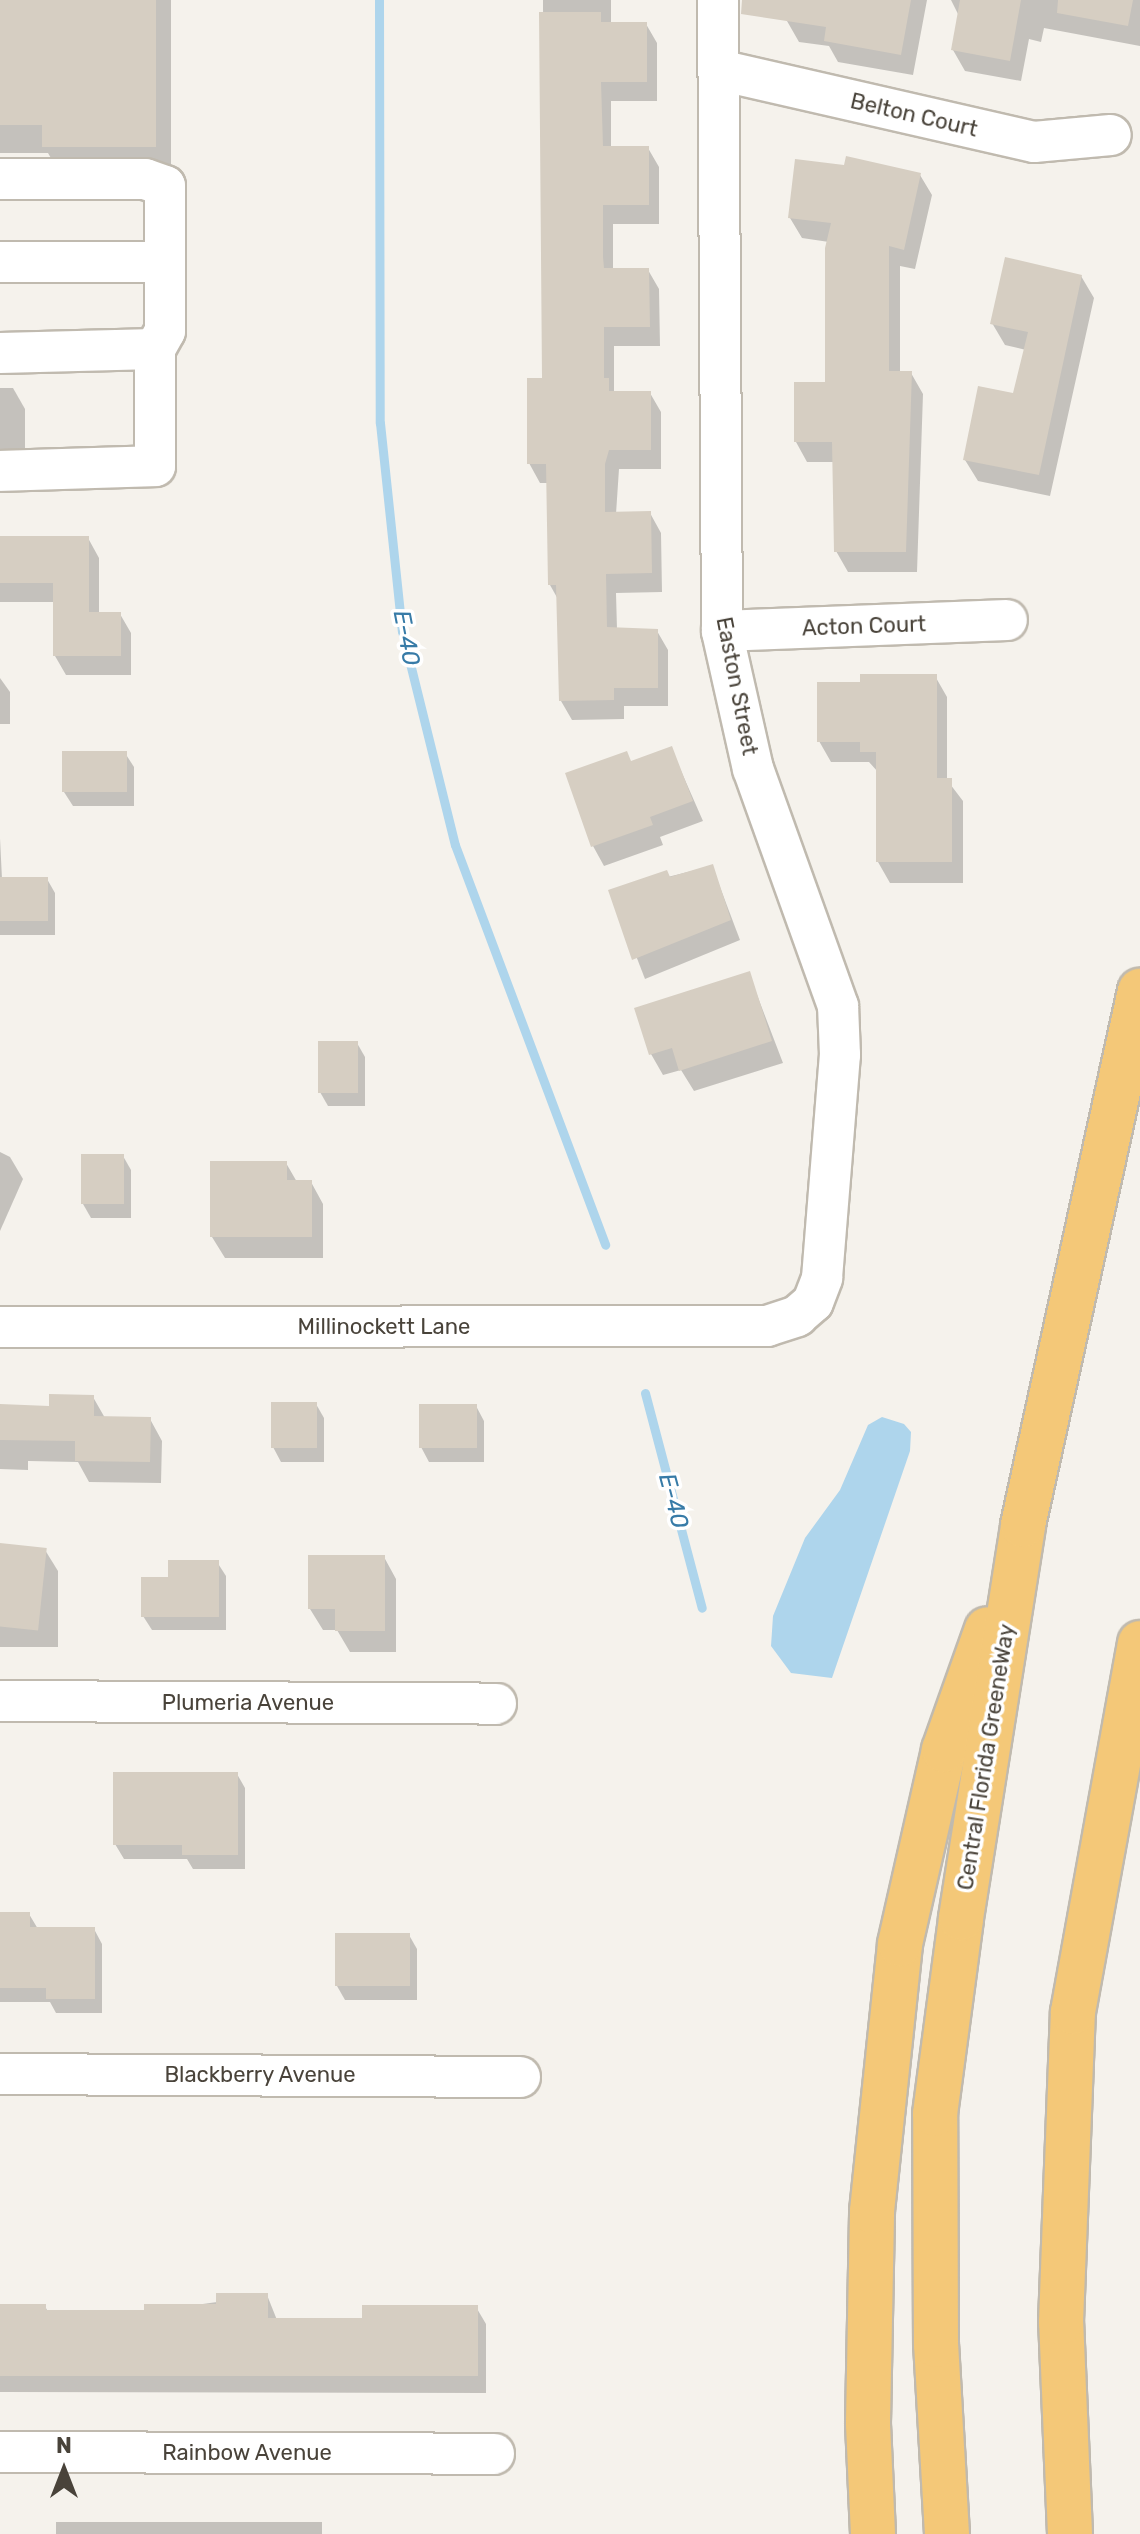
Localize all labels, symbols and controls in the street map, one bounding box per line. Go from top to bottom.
street label: Belton Court [848,88,980,142]
water label: E-40 [387,608,425,668]
street label: Acton Court [801,611,927,641]
street label: Easton Street [711,615,763,757]
street label: Millinockett Lane [298,1314,470,1340]
water label: E-40 [652,1470,694,1532]
street label: Central Florida GreeneWay [952,1622,1020,1892]
street label: Plumeria Avenue [162,1690,334,1716]
street label: Blackberry Avenue [164,2062,356,2088]
north arrow [24,2430,104,2510]
text: N [56,2432,72,2459]
street label: Rainbow Avenue [162,2440,332,2466]

